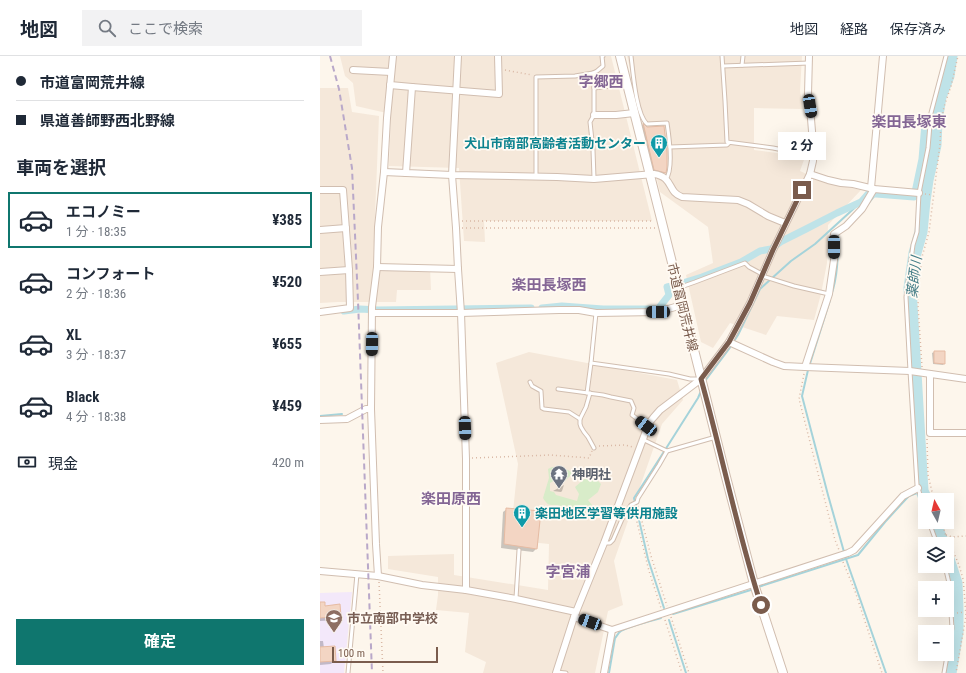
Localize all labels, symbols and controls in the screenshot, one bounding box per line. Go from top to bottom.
search box [82,10,362,46]
icon: search [96,17,118,39]
text: 地図 [20,18,58,41]
text: ここで検索 [128,20,203,38]
text: 地図 [790,21,818,37]
text: 経路 [840,21,868,37]
text: 保存済み [890,21,946,37]
district label: 字郷西 [578,73,624,91]
text: 市道富岡荒井線 [40,74,145,92]
car [802,93,818,119]
text: 県道善師野西北野線 [40,112,175,130]
district label: 楽田長塚東 [871,113,947,131]
callout: 2 分 [778,132,826,160]
building icon: 犬山市南部高齢者活動センター [649,133,669,158]
place label: 犬山市南部高齢者活動センター [464,136,646,151]
text: 2 分 [791,138,813,153]
text: 車両を選択 [16,157,106,178]
route end [793,181,811,199]
icon: car [18,202,54,238]
text: エコノミー [66,203,141,221]
text: ¥385 [272,211,302,229]
text: 1 分 · 18:35 [66,224,126,239]
car [828,235,840,259]
water label: 薬師川 [904,253,925,299]
street label: 市道富岡荒井線 [664,261,701,353]
icon: car [18,264,54,300]
text: コンフォート [66,265,156,283]
text: ¥520 [272,273,302,291]
district label: 楽田長塚西 [511,276,587,294]
text: 2 分 · 18:36 [66,286,126,301]
car [646,306,670,318]
icon: car [18,326,54,362]
text: XL [66,326,82,344]
car [366,332,378,356]
text: ¥655 [272,335,302,353]
text: 3 分 · 18:37 [66,347,126,362]
icon: car [18,388,54,424]
text: Black [66,388,99,406]
text: ¥459 [272,397,302,415]
text: 4 分 · 18:38 [66,409,126,424]
car [633,414,659,438]
car [459,416,471,440]
icon: cash [16,451,38,473]
text: 現金 [48,455,78,473]
text: 420 m [272,455,304,470]
temple icon: 神明社 [549,464,569,489]
place label: 神明社 [572,467,611,482]
district label: 楽田原西 [421,490,481,508]
north arrow [918,493,954,529]
map controls [918,493,954,661]
building icon: 楽田地区学習等供用施設 [512,503,532,528]
place label: 楽田地区学習等供用施設 [535,506,678,521]
button: layers [918,537,954,573]
district label: 字宮浦 [545,563,591,581]
button: + [918,581,954,617]
route start [752,596,770,614]
school or university icon: 市立南部中学校 [324,608,344,633]
place label: 市立南部中学校 [347,611,438,626]
car [577,612,603,632]
button: 確定 [16,619,304,665]
button: − [918,625,954,661]
scale bar [332,645,438,664]
text: 100 m [338,647,365,660]

